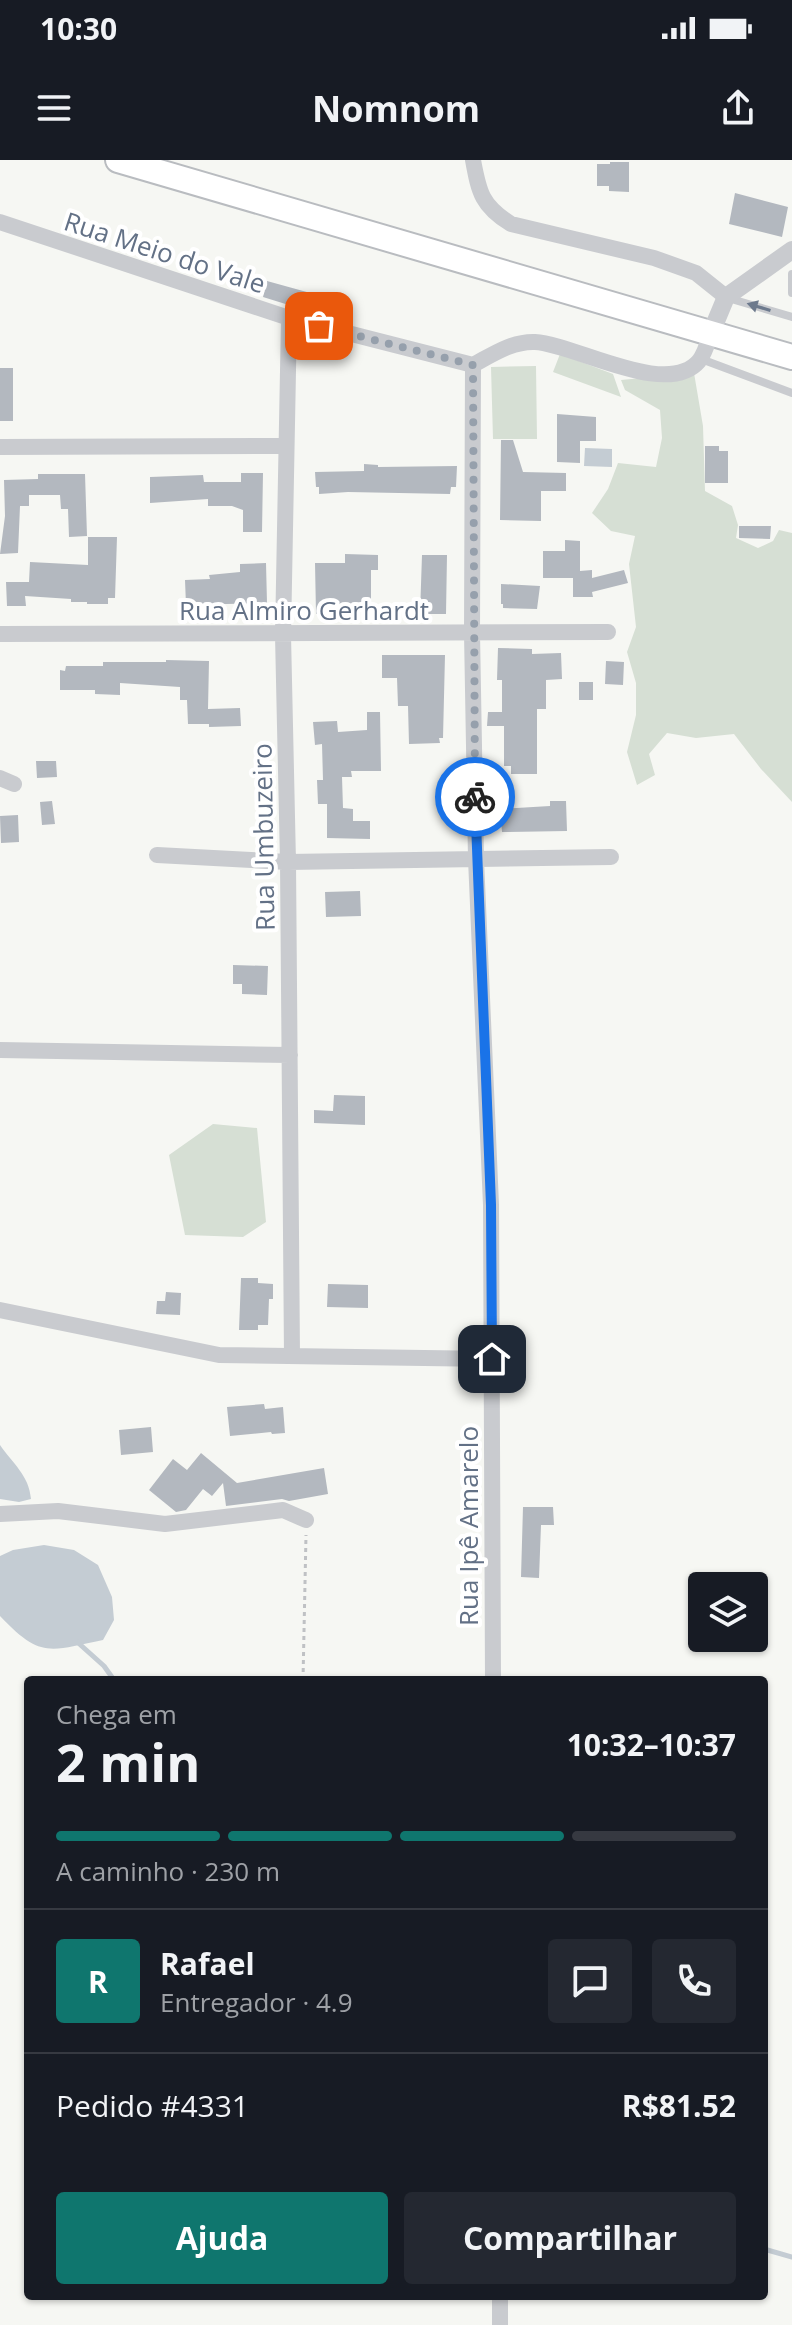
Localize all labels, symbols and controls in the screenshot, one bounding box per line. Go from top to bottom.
text: 10:30 [40,8,117,49]
text: Nomnom [312,84,480,133]
icon: menu [32,86,76,130]
icon: share [716,86,760,130]
street label: Rua Meio do Vale [60,203,270,301]
pin [285,292,353,360]
one-way arrow [746,300,770,313]
icon: bag [297,304,341,348]
street label: Rua Almiro Gerhardt [179,592,429,628]
street label: Rua Umbuzeiro [243,743,283,931]
courier [435,757,515,837]
icon: bike [453,775,497,819]
pin [458,1325,526,1393]
icon: home [470,1337,514,1381]
street label: Rua Ipê Amarelo [450,1426,486,1626]
map controls [688,1572,768,1652]
button: layers [688,1572,768,1652]
text: Chega em [56,1696,177,1732]
text: 10:32–10:37 [567,1724,736,1765]
text: 2 min [56,1726,200,1797]
text: A caminho · 230 m [56,1853,280,1889]
button: chat [548,1939,632,2023]
button: phone [652,1939,736,2023]
text: Rafael [160,1943,255,1984]
text: R [88,1961,108,2002]
text: Entregador · 4.9 [160,1984,353,2020]
text: Pedido #4331 [56,2085,249,2126]
text: R$81.52 [622,2085,736,2126]
button: Ajuda [56,2192,388,2284]
button: Compartilhar [404,2192,736,2284]

